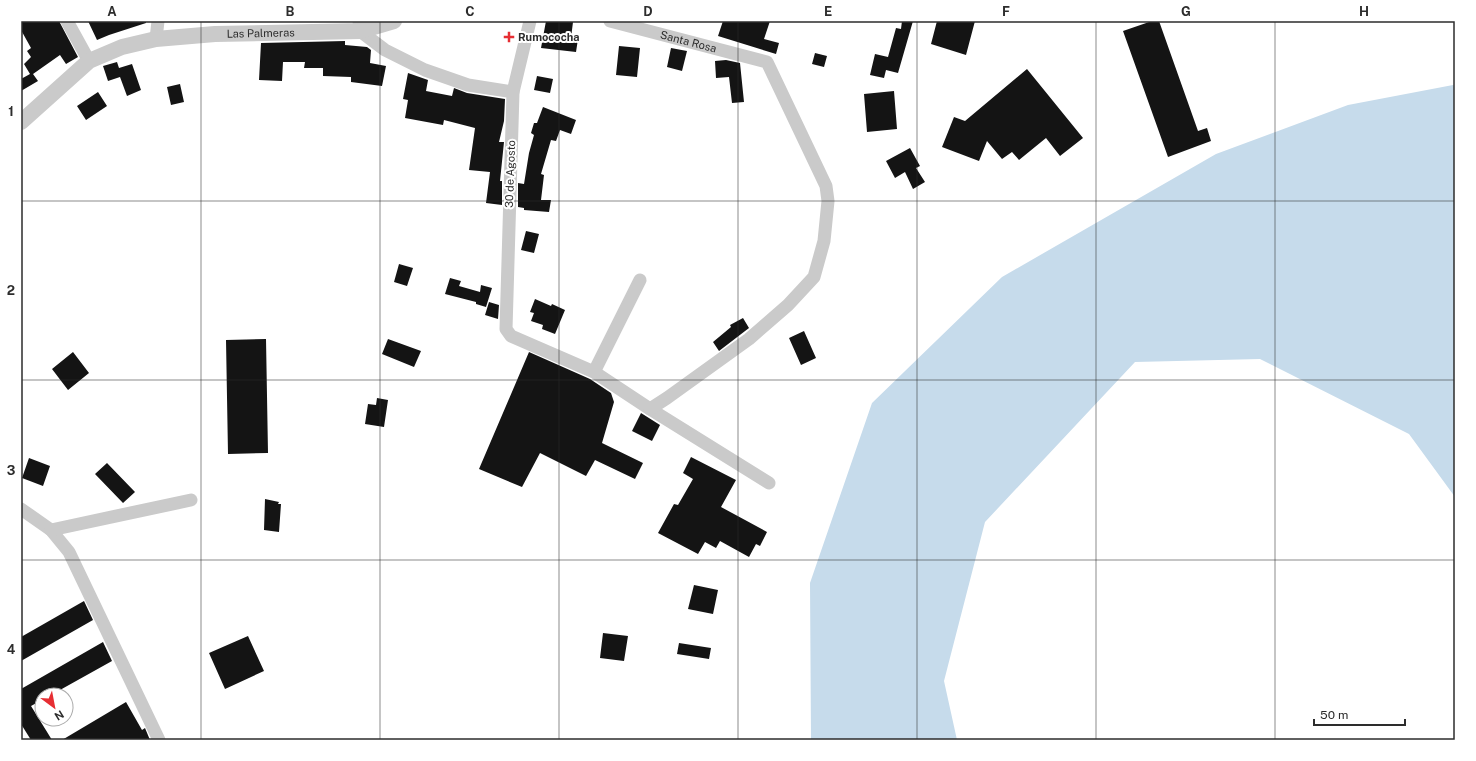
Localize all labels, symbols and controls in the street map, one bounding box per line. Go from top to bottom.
text: A [107,4,117,19]
text: B [286,4,295,19]
text: C [465,4,475,19]
text: D [643,4,653,19]
text: E [824,4,832,19]
text: F [1002,4,1010,19]
text: G [1181,4,1191,19]
text: H [1359,4,1369,19]
street label: Las Palmeras [226,26,295,40]
street label: Santa Rosa [659,28,718,55]
marker: Rumococha [503,31,515,43]
place label: Rumococha [518,31,579,43]
text: 1 [8,104,14,119]
street label: 30 de Agosto [503,140,517,208]
text: 2 [7,283,15,298]
text: 3 [7,463,16,478]
text: 4 [7,642,16,657]
north arrow [34,687,74,727]
scale bar [1314,701,1405,727]
text: N [52,708,66,723]
text: 50 m [1320,708,1348,722]

